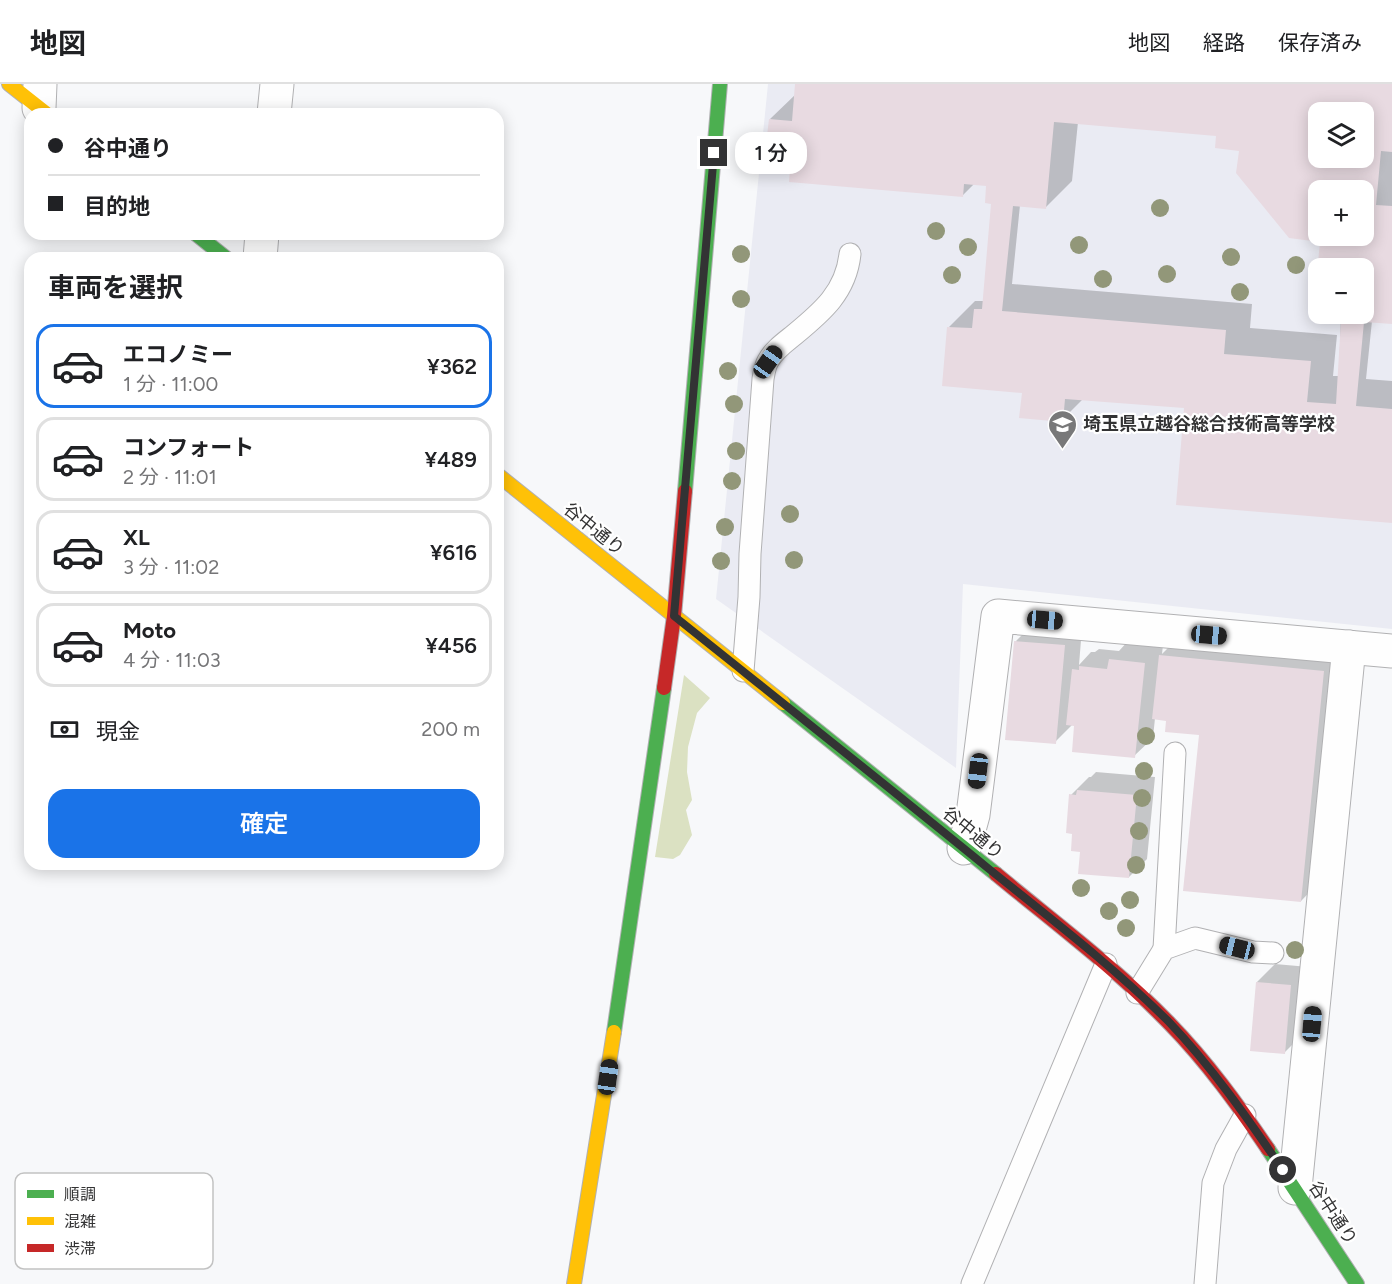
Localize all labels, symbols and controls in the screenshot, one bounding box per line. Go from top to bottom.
text: 地図 [30,26,86,60]
text: 地図 [1128,30,1170,55]
text: 経路 [1203,30,1245,55]
text: 保存済み [1278,30,1362,55]
map controls [1308,102,1374,324]
button: layers [1308,102,1374,168]
callout: 1 分 [735,132,807,174]
text: 谷中通り [84,135,172,162]
route end [700,139,727,166]
text: 1 分 [754,141,788,165]
button: + [1308,180,1374,246]
text: 目的地 [84,193,150,220]
button: − [1308,258,1374,324]
text: 車両を選択 [48,271,183,304]
icon: car [51,339,105,393]
text: エコノミー [123,341,233,368]
car [750,342,786,382]
text: ¥362 [427,353,477,380]
text: 1 分 · 11:00 [123,372,218,396]
school or university icon: 埼玉県立越谷総合技術高等学校 [1046,408,1078,450]
place label: 埼玉県立越谷総合技術高等学校 [1083,413,1335,435]
icon: car [51,432,105,486]
text: コンフォート [123,434,254,461]
text: ¥489 [424,446,477,473]
text: 2 分 · 11:01 [123,465,217,489]
street label: 谷中通り [559,498,629,560]
text: XL [123,524,150,551]
icon: car [51,525,105,579]
text: ¥616 [430,539,477,566]
text: 3 分 · 11:02 [123,555,219,579]
car [1026,609,1064,631]
text: Moto [123,617,176,644]
icon: car [51,618,105,672]
car [1190,624,1228,646]
text: ¥456 [425,632,477,659]
text: 4 分 · 11:03 [123,648,221,672]
icon: cash [48,713,81,746]
text: 200 m [421,717,480,741]
text: 現金 [96,718,140,745]
car [967,752,989,790]
button: 確定 [48,789,480,858]
street label: 谷中通り [938,802,1008,864]
car [1217,935,1257,961]
car [1301,1005,1323,1043]
car [597,1058,619,1096]
route start [1269,1156,1296,1183]
legend [15,1173,213,1269]
street label: 谷中通り [1304,1177,1362,1249]
text: 順調 [64,1185,96,1204]
text: 混雑 [64,1212,96,1231]
text: 渋滞 [64,1239,96,1258]

